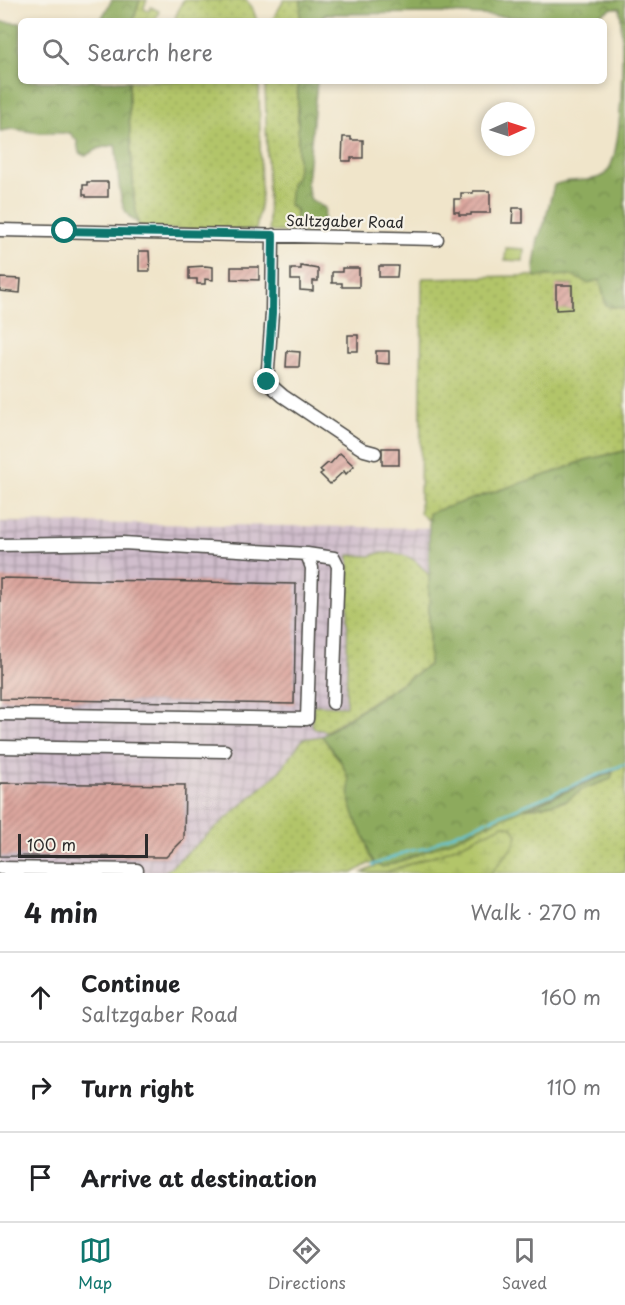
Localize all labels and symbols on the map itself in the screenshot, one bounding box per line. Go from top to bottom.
north arrow [481,102,535,156]
street label: Saltzgaber Road [286,208,404,233]
route start [51,217,77,243]
route end [253,368,279,394]
scale bar [18,831,148,858]

